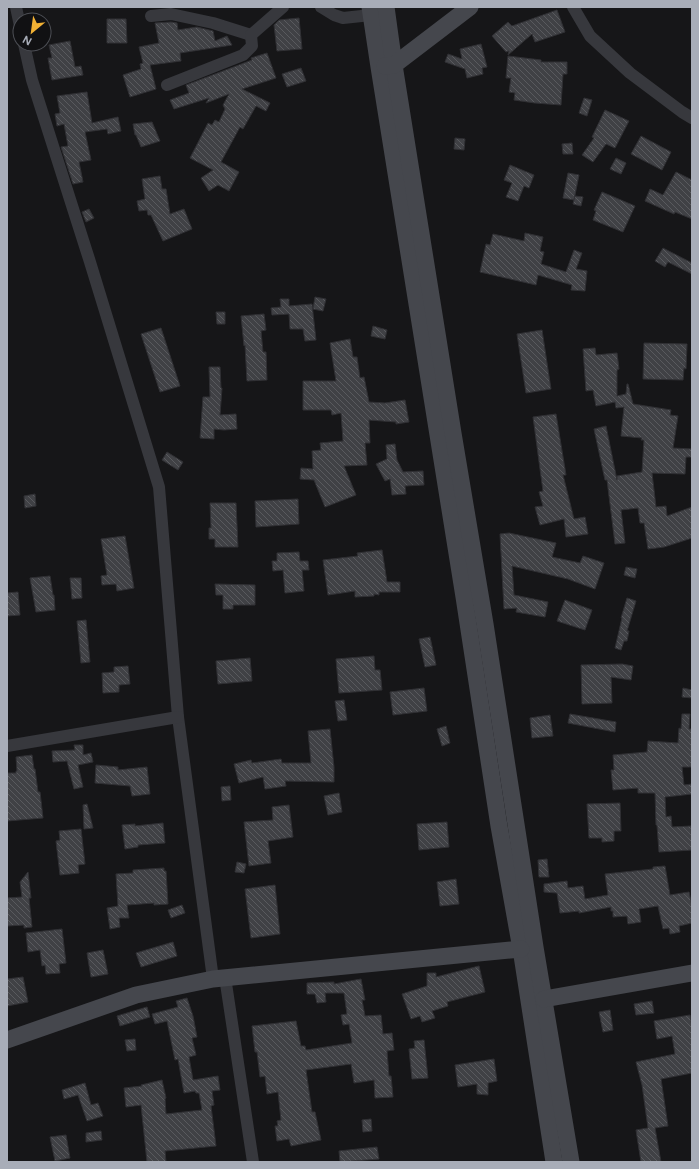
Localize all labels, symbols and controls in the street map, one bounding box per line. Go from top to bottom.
north arrow [12,12,52,52]
text: N [21,33,34,48]

